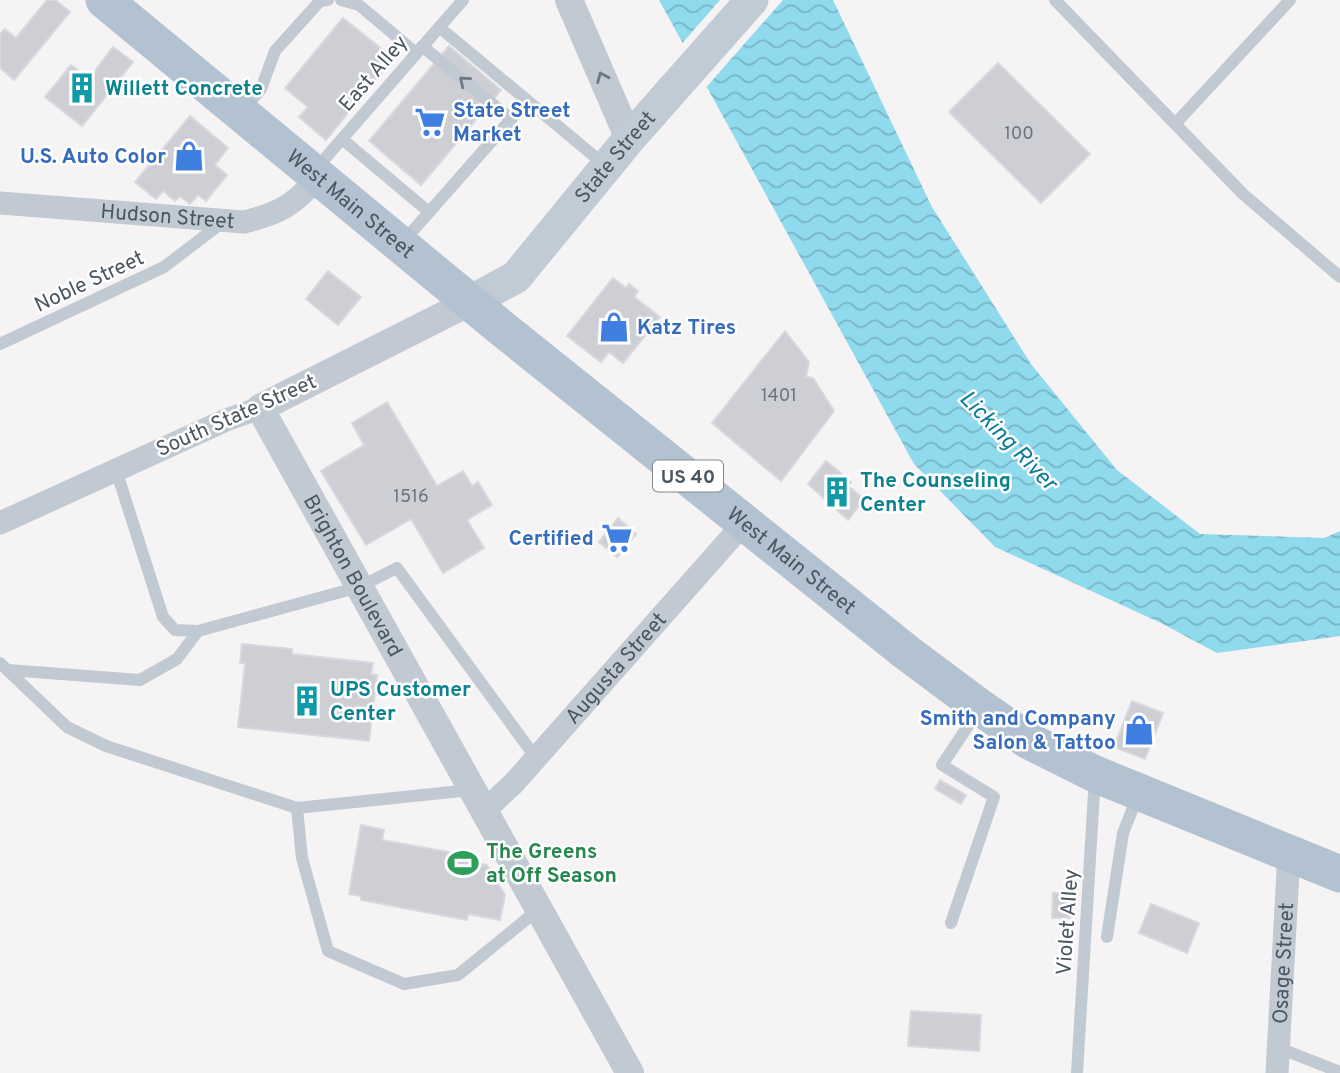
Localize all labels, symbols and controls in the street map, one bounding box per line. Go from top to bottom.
street label: East Alley [334,30,415,118]
building icon: Willett Concrete [65,71,99,105]
one-way arrow [596,71,610,84]
place label: Willett Concrete [105,76,263,103]
one-way arrow [460,77,473,89]
place label: State Street Market [453,98,570,149]
supermarket icon: State Street Market [413,105,447,139]
street label: State Street [570,106,663,210]
house number: 100 [1004,123,1034,146]
shop icon: U.S. Auto Color [172,139,206,173]
place label: U.S. Auto Color [20,144,166,171]
street label: West Main Street [280,144,419,266]
street label: Hudson Street [99,199,235,236]
street label: Noble Street [30,245,149,320]
shop icon: Katz Tires [597,310,631,344]
place label: Katz Tires [637,315,736,342]
street label: South State Street [152,369,321,464]
house number: 1401 [761,385,797,408]
water label: Licking River [952,385,1064,500]
road number: US 40 [653,461,723,491]
place label: The Counseling Center [860,468,1011,519]
building icon: The Counseling Center [820,475,854,509]
house number: 1516 [393,486,429,509]
street label: Brighton Boulevard [296,490,408,662]
street label: West Main Street [720,502,861,621]
supermarket icon: Certified [600,521,634,555]
place label: Certified [509,526,594,553]
street label: Augusta Street [560,607,674,731]
place label: UPS Customer Center [330,677,471,728]
building icon: UPS Customer Center [290,684,324,718]
place label: Smith and Company Salon & Tattoo [920,706,1116,757]
shop icon: Smith and Company Salon & Tattoo [1122,713,1156,747]
place label: The Greens at Off Season [486,839,617,890]
sports icon: The Greens at Off Season [446,846,480,880]
street label: Violet Alley [1051,868,1086,976]
street label: Osage Street [1268,902,1301,1025]

